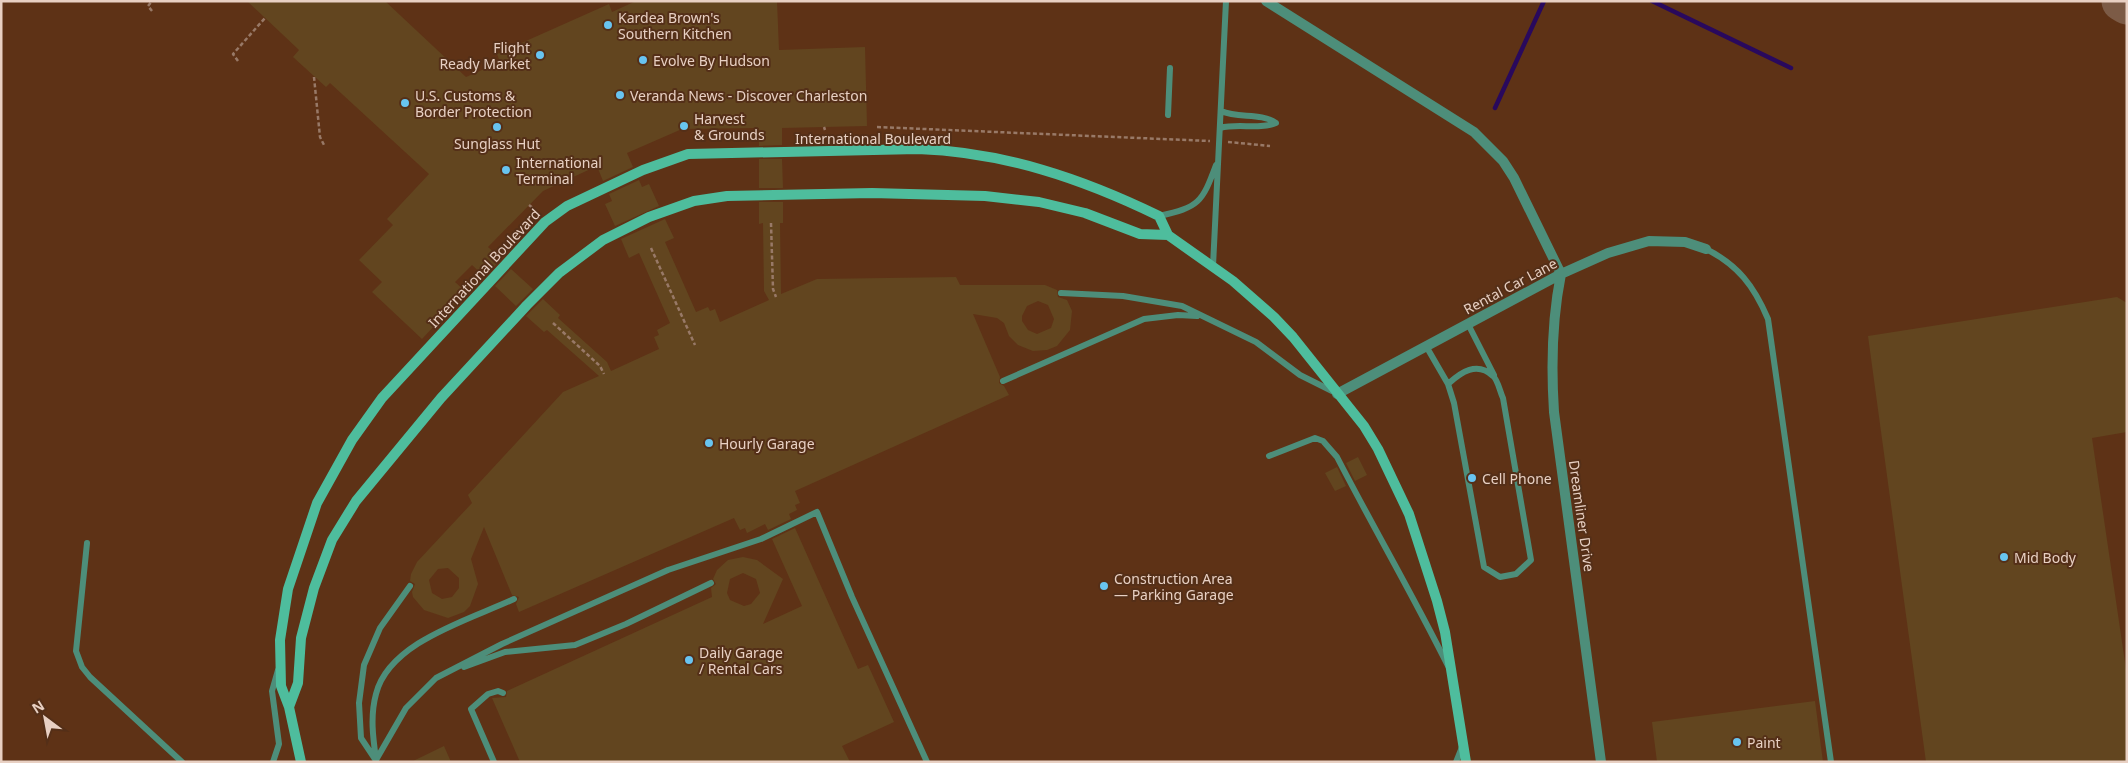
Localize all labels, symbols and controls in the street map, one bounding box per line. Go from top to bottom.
place label: Kardea Brown's Southern Kitchen [618,8,732,43]
marker: Kardea Brown's Southern Kitchen [602,19,614,31]
place label: Flight Ready Market [439,38,530,73]
marker: Flight Ready Market [534,49,546,61]
place label: Evolve By Hudson [653,51,770,70]
marker: Evolve By Hudson [637,54,649,66]
place label: U.S. Customs & Border Protection [415,86,532,121]
place label: Veranda News - Discover Charleston [630,86,867,105]
marker: Veranda News - Discover Charleston [614,89,626,101]
marker: U.S. Customs & Border Protection [399,97,411,109]
place label: Harvest & Grounds [694,109,765,144]
marker: Harvest & Grounds [678,120,690,132]
marker: Sunglass Hut [491,121,503,133]
street label: International Boulevard [795,129,951,148]
place label: Sunglass Hut [454,134,540,153]
place label: International Terminal [516,153,602,188]
marker: International Terminal [500,164,512,176]
street label: International Boulevard [424,204,544,332]
street label: Rental Car Lane [1460,253,1560,319]
place label: Hourly Garage [719,434,815,453]
marker: Hourly Garage [703,437,715,449]
street label: Dreamliner Drive [1565,459,1599,573]
place label: Cell Phone [1482,469,1552,488]
marker: Cell Phone [1466,472,1478,484]
place label: Mid Body [2014,548,2077,567]
marker: Mid Body [1998,551,2010,563]
place label: Construction Area — Parking Garage [1114,569,1234,604]
marker: Construction Area — Parking Garage [1098,580,1110,592]
place label: Daily Garage / Rental Cars [699,643,783,678]
marker: Daily Garage / Rental Cars [683,654,695,666]
north arrow [20,693,70,743]
text: N [28,695,48,718]
place label: Paint [1747,733,1781,752]
marker: Paint [1731,736,1743,748]

